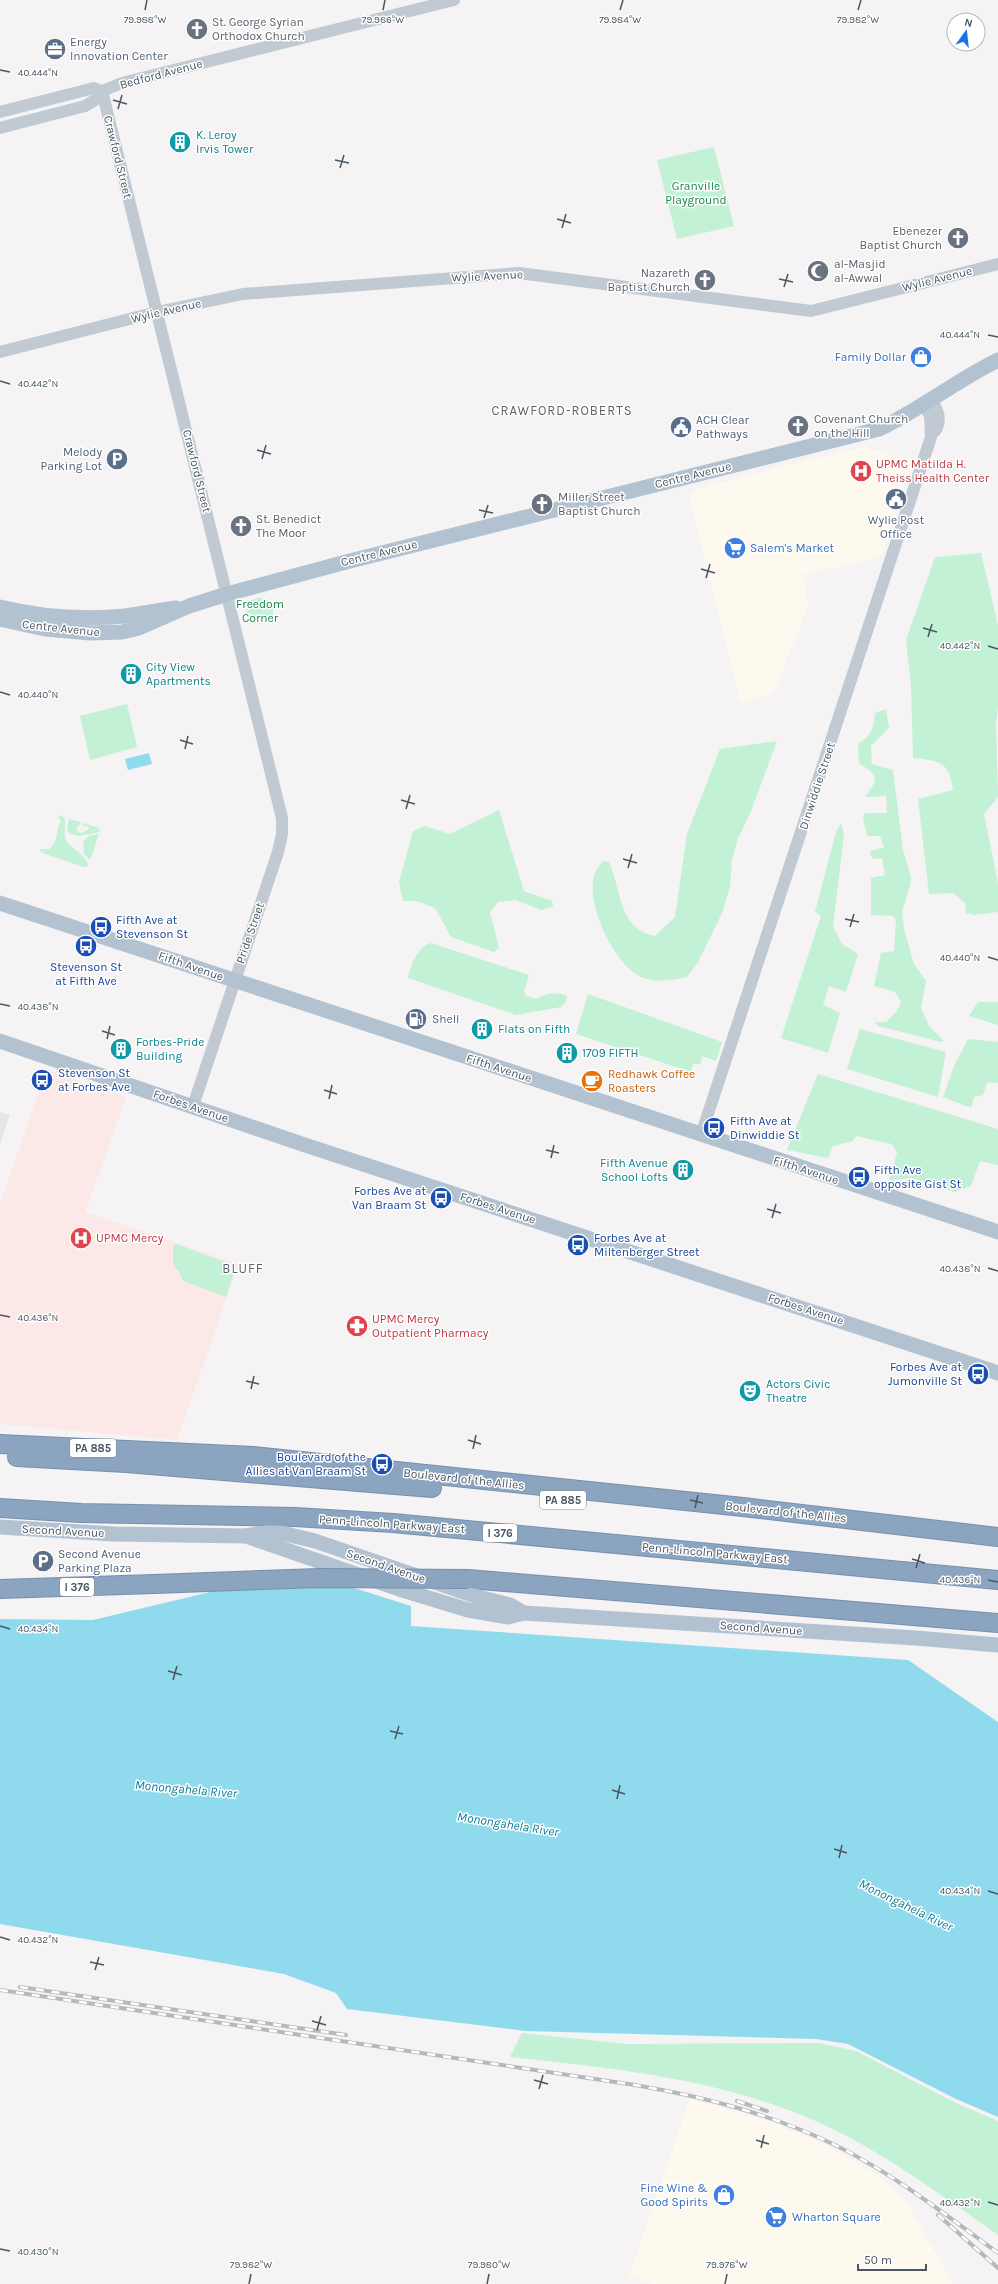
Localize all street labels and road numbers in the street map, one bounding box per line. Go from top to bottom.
street label: Bedford Avenue [118,56,204,92]
street label: Crawford Street [101,114,135,200]
street label: Wylie Avenue [900,264,974,294]
street label: Wylie Avenue [451,267,523,285]
street label: Wylie Avenue [129,296,203,326]
street label: Crawford Street [180,428,214,514]
street label: Centre Avenue [653,459,733,491]
street label: Centre Avenue [339,537,419,569]
street label: Centre Avenue [21,617,101,639]
street label: Dinwiddie Street [796,740,838,831]
street label: Pride Street [233,900,267,965]
street label: Fifth Avenue [157,948,225,984]
street label: Fifth Avenue [464,1051,534,1085]
street label: Forbes Avenue [151,1087,231,1125]
street label: Fifth Avenue [771,1153,841,1187]
street label: Forbes Avenue [458,1189,538,1227]
street label: Forbes Avenue [766,1290,846,1328]
road number: PA 885 [70,1439,116,1457]
street label: Boulevard of the Allies [403,1466,525,1492]
road number: PA 885 [540,1491,586,1509]
street label: Boulevard of the Allies [725,1499,847,1525]
street label: Penn-Lincoln Parkway East [319,1512,466,1536]
street label: Second Avenue [21,1522,105,1540]
road number: I 376 [483,1524,517,1542]
street label: Penn-Lincoln Parkway East [641,1540,789,1566]
street label: Second Avenue [345,1546,427,1586]
road number: I 376 [60,1578,94,1596]
street label: Second Avenue [719,1618,803,1638]

